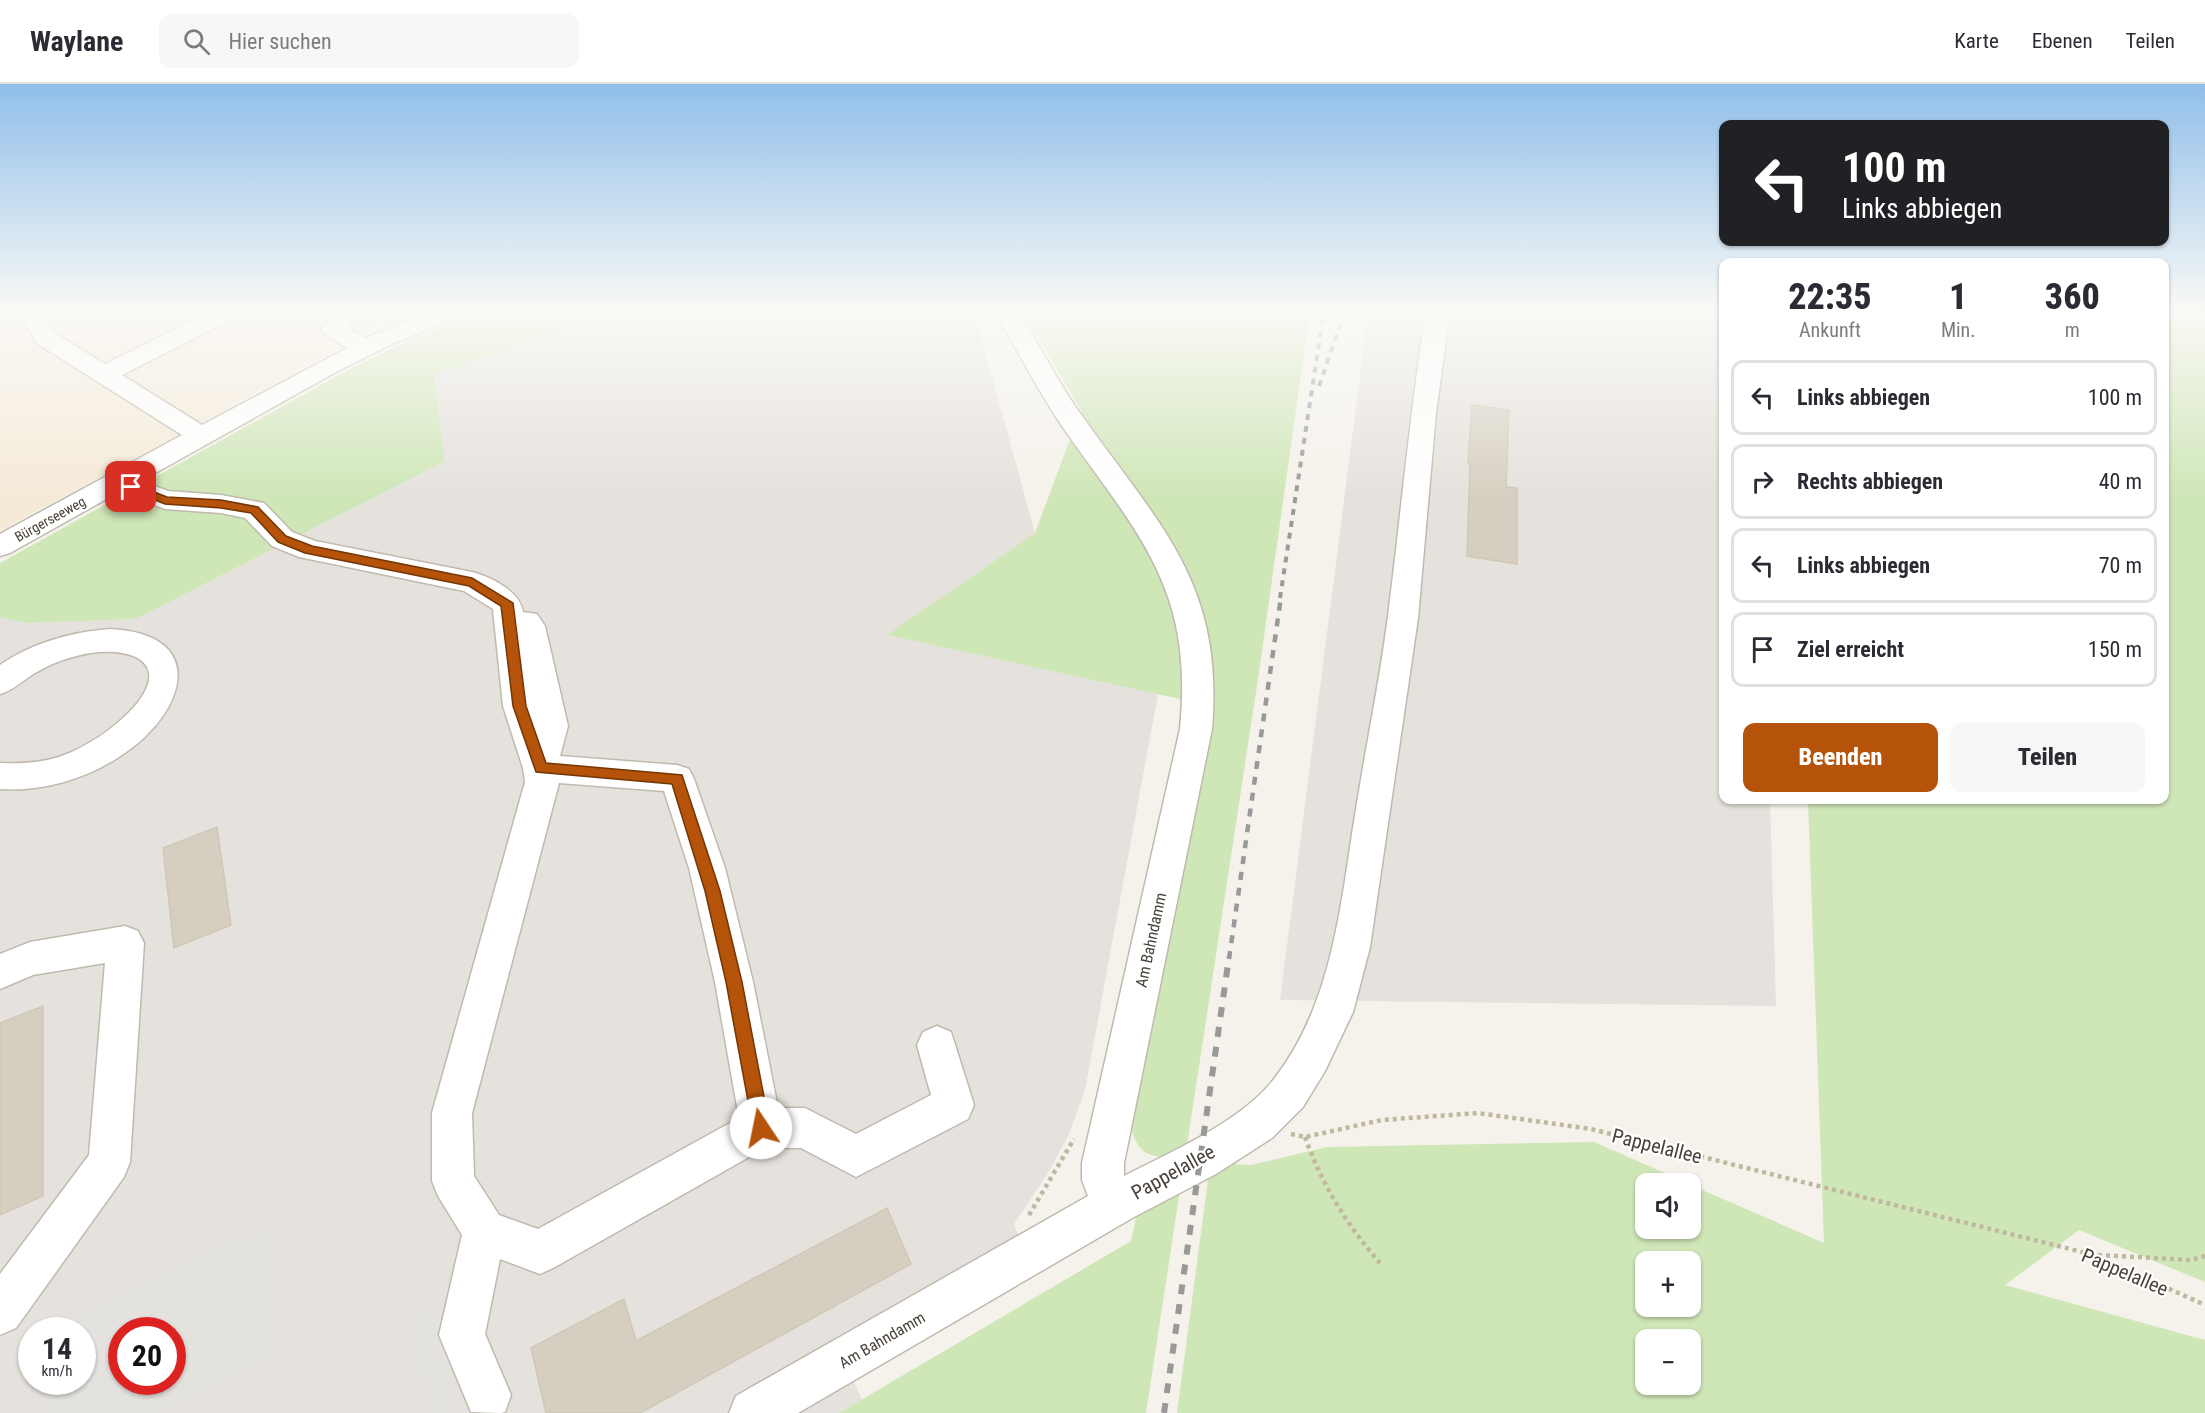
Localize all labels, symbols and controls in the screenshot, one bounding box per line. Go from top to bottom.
search box [159,14,579,68]
text: Waylane [30,25,123,58]
icon: search [180,25,213,58]
text: Hier suchen [228,29,332,54]
text: Karte [1954,29,1999,53]
text: Ebenen [2032,29,2093,53]
text: Teilen [2126,29,2175,53]
text: 100 m [1842,143,1947,192]
icon: left [1743,144,1821,222]
text: Links abbiegen [1842,193,2002,225]
text: 22:35 [1788,276,1872,318]
text: 1 [1949,276,1967,318]
text: 360 [2045,276,2100,318]
text: Ankunft [1799,318,1861,342]
text: Min. [1941,318,1976,342]
text: m [2065,318,2080,342]
icon: left [1746,381,1779,414]
text: Links abbiegen [1797,385,1930,410]
text: 100 m [2088,385,2142,410]
pin [105,461,156,512]
icon: right [1746,465,1779,498]
text: Rechts abbiegen [1797,469,1943,494]
text: 40 m [2099,469,2142,494]
icon: arrive [114,470,147,503]
street label: Bürgerseeweg [12,493,88,545]
icon: left [1746,549,1779,582]
text: Links abbiegen [1797,553,1930,578]
text: 70 m [2099,553,2142,578]
icon: arrive [1746,633,1779,666]
text: Ziel erreicht [1797,637,1904,662]
text: 150 m [2088,637,2142,662]
button: Beenden [1743,723,1938,792]
button: Teilen [1950,723,2145,792]
street label: Am Bahndamm [1132,891,1170,989]
position arrow [729,1096,793,1160]
street label: Pappelallee [1610,1123,1704,1169]
street label: Pappelallee [1127,1139,1219,1205]
map controls [1635,1173,1701,1395]
button: sound [1635,1173,1701,1239]
street label: Pappelallee [2078,1243,2172,1301]
button: + [1635,1251,1701,1317]
street label: Am Bahndamm [835,1308,929,1372]
speed limit sign: 20 [108,1317,186,1395]
button: − [1635,1329,1701,1395]
text: 14 [42,1331,72,1366]
text: km/h [42,1362,72,1380]

